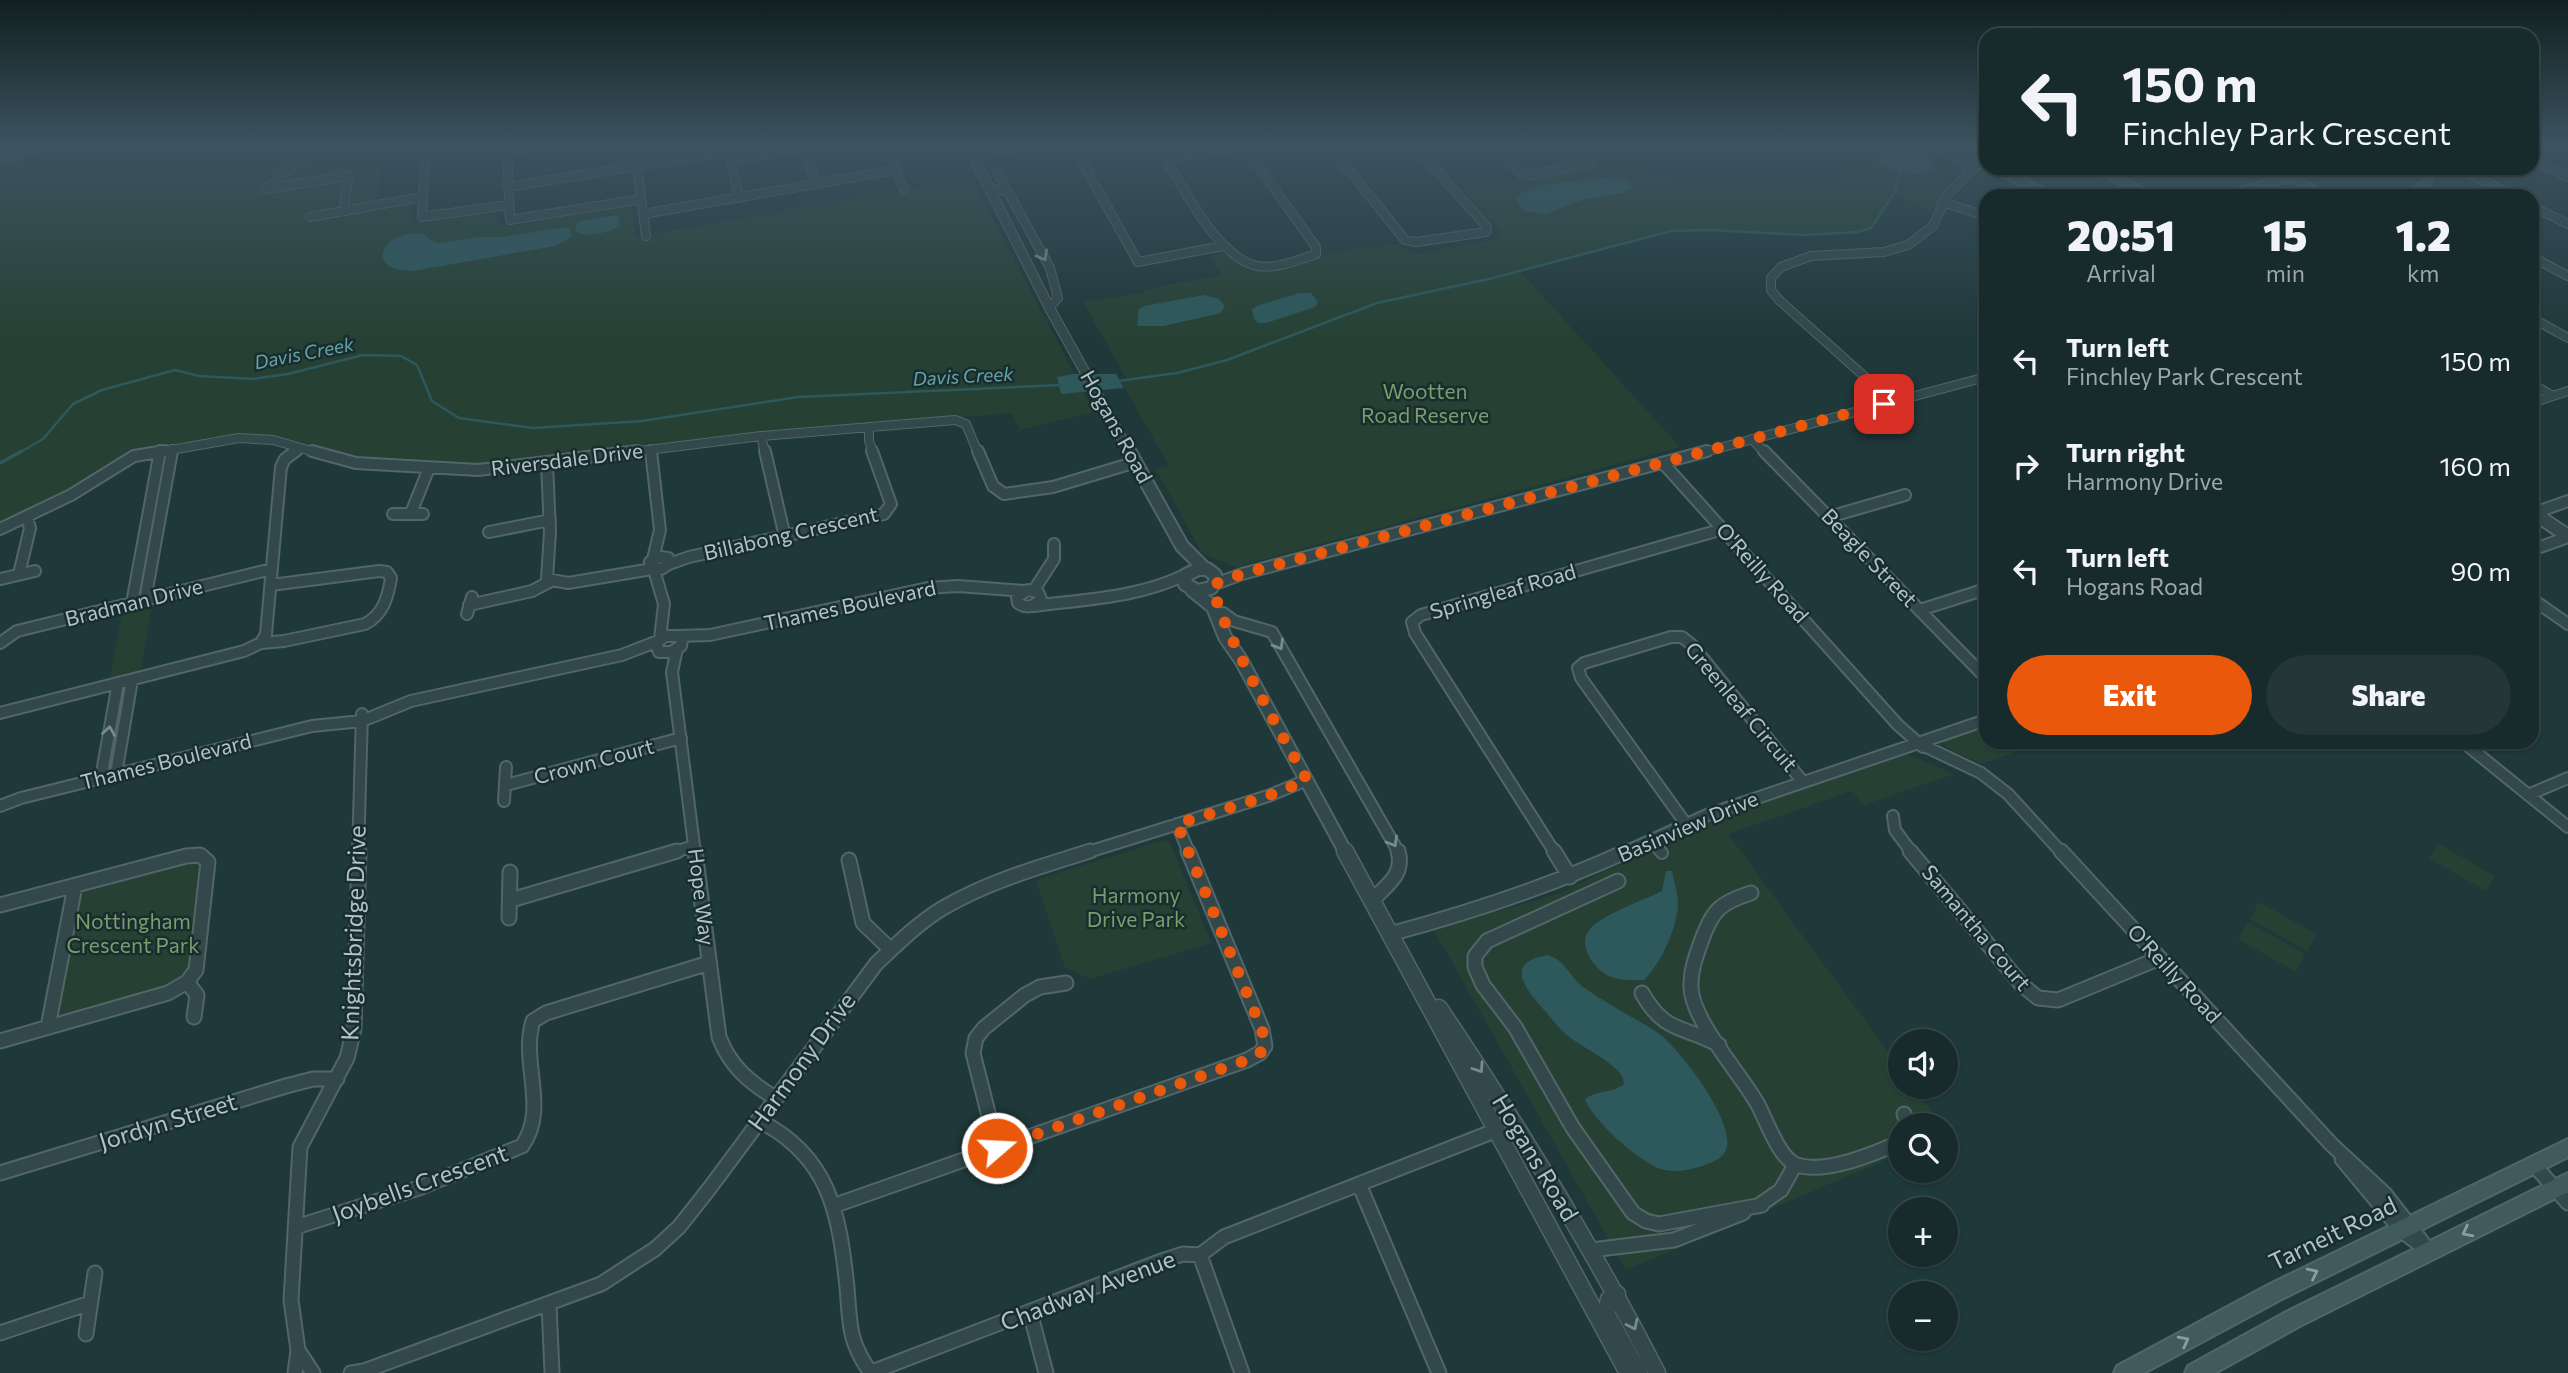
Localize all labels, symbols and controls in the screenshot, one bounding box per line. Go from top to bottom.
text: 150 m [2122,52,2257,112]
icon: left [2007,56,2098,147]
text: Finchley Park Crescent [2122,112,2451,152]
text: 20:51 [2067,208,2175,260]
text: 15 [2263,208,2307,260]
text: 1.2 [2395,208,2451,260]
one-way arrow [1035,248,1048,261]
text: Arrival [2086,259,2156,287]
text: min [2266,259,2305,287]
text: km [2407,259,2439,287]
water label: Davis Creek [252,331,356,373]
text: Turn left [2066,331,2169,362]
icon: left [2007,342,2045,380]
text: 150 m [2440,345,2511,376]
water label: Davis Creek [912,361,1015,390]
text: Finchley Park Crescent [2066,362,2303,390]
street label: Hogans Road [1076,365,1159,487]
pin [1854,374,1914,434]
park label: Wootten Road Reserve [1361,378,1489,427]
icon: arrive [1865,385,1903,423]
text: Turn right [2066,436,2185,467]
street label: Riversdale Drive [489,437,644,480]
icon: right [2007,447,2045,485]
text: 160 m [2439,450,2511,481]
text: Harmony Drive [2066,467,2223,495]
street label: Billabong Crescent [701,500,880,565]
street label: Beagle Street [1817,503,1923,611]
street label: O'Reilly Road [1712,517,1815,627]
text: Turn left [2066,541,2169,572]
icon: left [2007,552,2045,590]
text: 90 m [2451,555,2511,586]
street label: Springleaf Road [1427,558,1578,623]
street label: Bradman Drive [62,572,205,631]
text: Hogans Road [2066,572,2203,600]
street label: Thames Boulevard [761,574,938,635]
street label: Greenleaf Circuit [1681,636,1804,776]
one-way arrow [1271,637,1284,650]
button: Exit [2007,655,2252,735]
button: Share [2266,655,2511,735]
one-way arrow [101,725,116,737]
street label: Thames Boulevard [78,727,254,794]
street label: Crown Court [531,733,656,789]
street label: Basinview Drive [1614,785,1761,866]
street label: Knightsbridge Drive [334,825,371,1041]
one-way arrow [1385,834,1398,847]
street label: Hope Way [684,847,721,947]
street label: Samantha Court [1917,859,2037,995]
park label: Harmony Drive Park [1087,882,1185,931]
park label: Nottingham Crescent Park [66,908,200,957]
street label: O'Reilly Road [2123,918,2227,1028]
street label: Harmony Drive [741,986,861,1136]
map controls [1888,1029,1958,1351]
button: sound [1888,1029,1958,1099]
one-way arrow [1471,1060,1484,1073]
street label: Jordyn Street [95,1086,240,1155]
street label: Hogans Road [1487,1088,1586,1226]
position arrow [960,1111,1034,1185]
button: search [1888,1113,1958,1183]
street label: Joybells Crescent [328,1137,512,1228]
street label: Tarneit Road [2264,1189,2401,1276]
button: + [1888,1197,1958,1267]
one-way arrow [2462,1224,2474,1238]
street label: Chadway Avenue [996,1243,1179,1336]
one-way arrow [2306,1268,2318,1282]
button: − [1888,1281,1958,1351]
one-way arrow [1625,1318,1639,1330]
one-way arrow [2177,1336,2189,1349]

